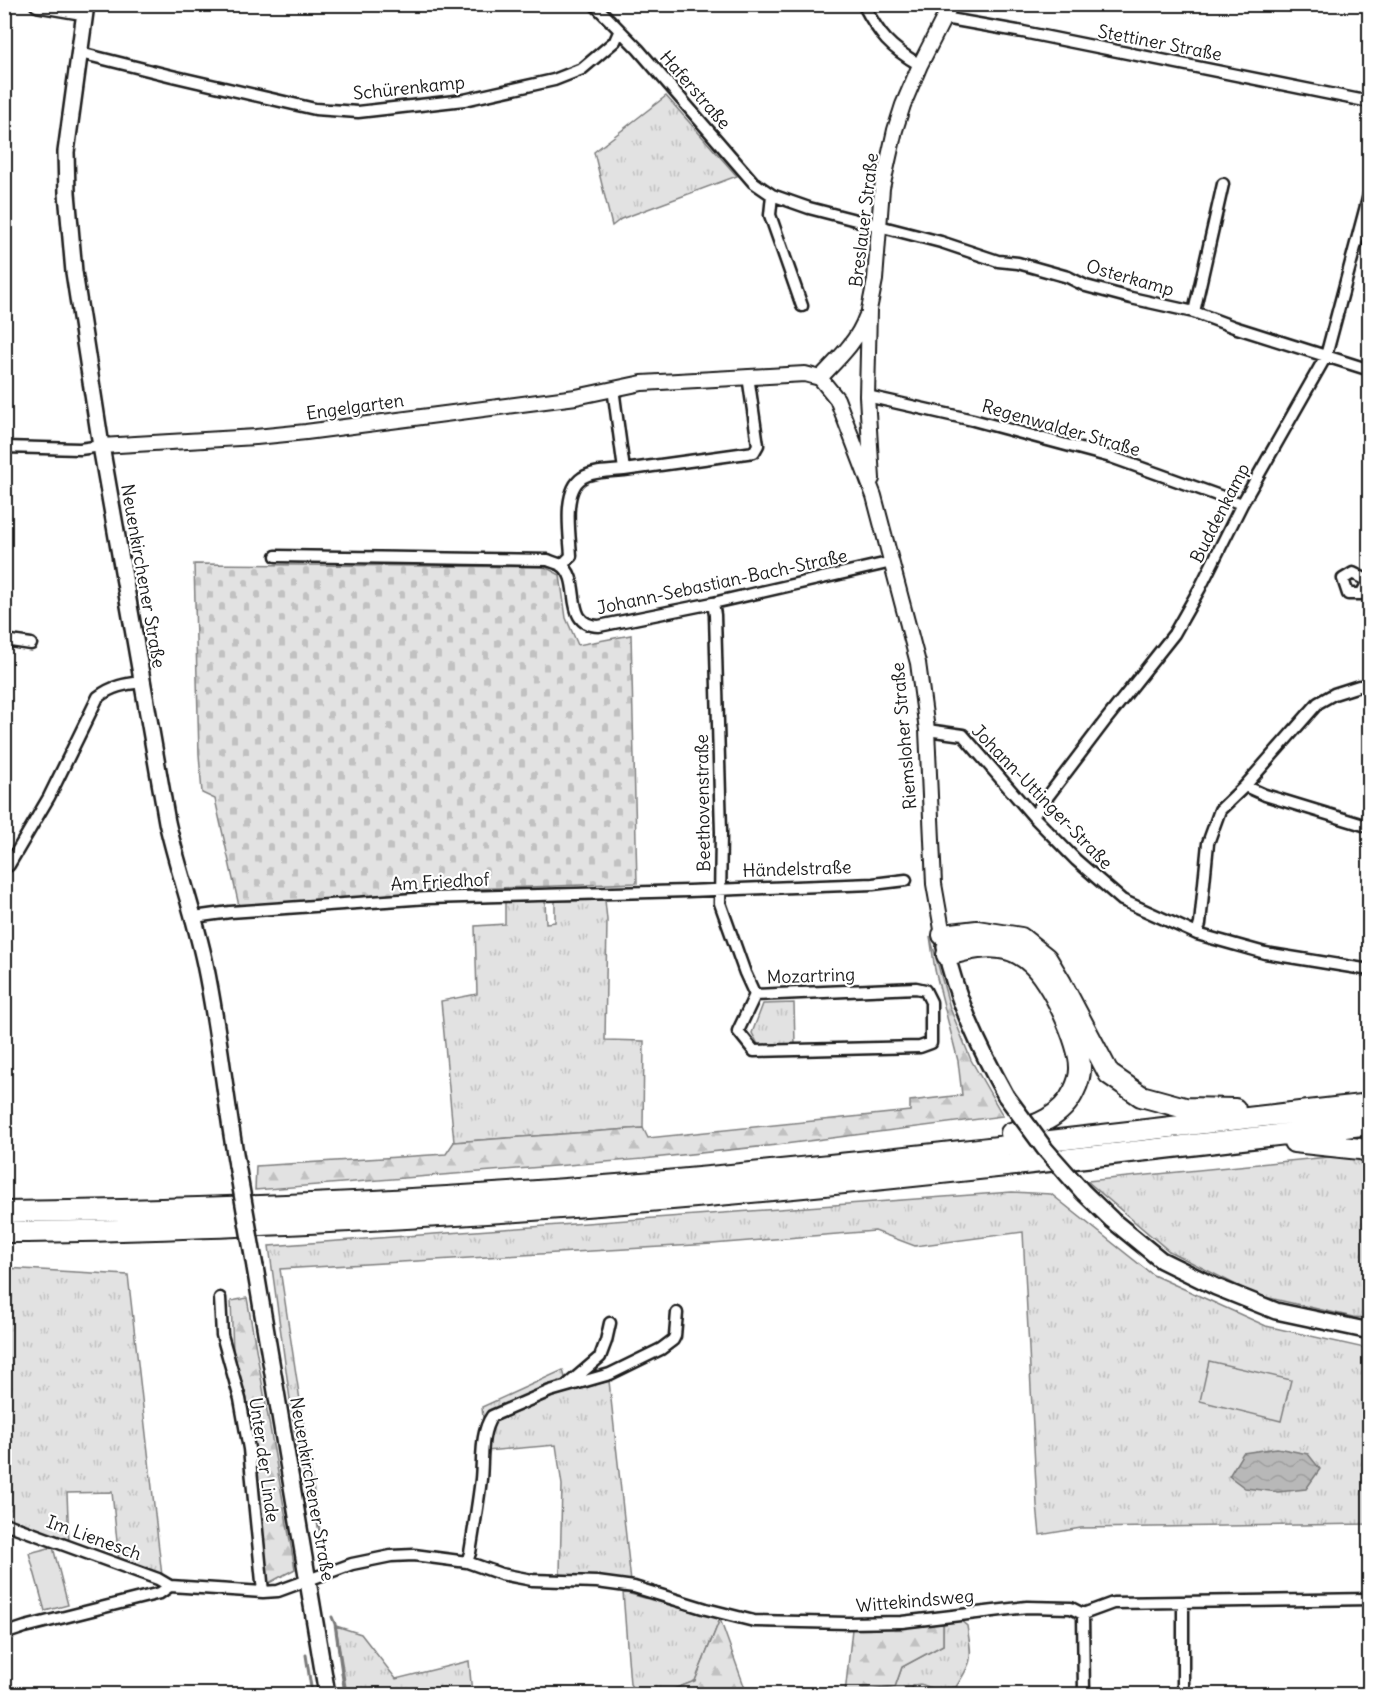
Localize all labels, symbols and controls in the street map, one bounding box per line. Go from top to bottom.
street label: Stettiner Straße [1096,19,1224,66]
street label: Haferstraße [655,46,736,134]
street label: Schürenkamp [352,70,466,105]
street label: Breslauer Straße [844,151,883,288]
street label: Osterkamp [1084,254,1177,301]
street label: Engelgarten [305,388,405,425]
street label: Regenwalder Straße [979,394,1143,461]
street label: Buddenkamp [1185,459,1255,566]
street label: Neuenkirchener Straße [116,482,171,670]
street label: Johann-Sebastian-Bach-Straße [595,544,849,619]
street label: Riemsloher Straße [886,661,921,811]
street label: Johann-Uttinger-Straße [967,719,1118,874]
street label: Beethovenstraße [690,734,715,872]
street label: Händelstraße [742,855,852,882]
street label: Am Friedhof [390,867,491,896]
street label: Mozartring [766,962,856,989]
street label: Neuenkirchener Straße [285,1395,340,1583]
street label: Unter der Linde [244,1396,285,1524]
street label: Im Lienesch [44,1510,145,1565]
street label: Wittekindsweg [855,1584,975,1617]

